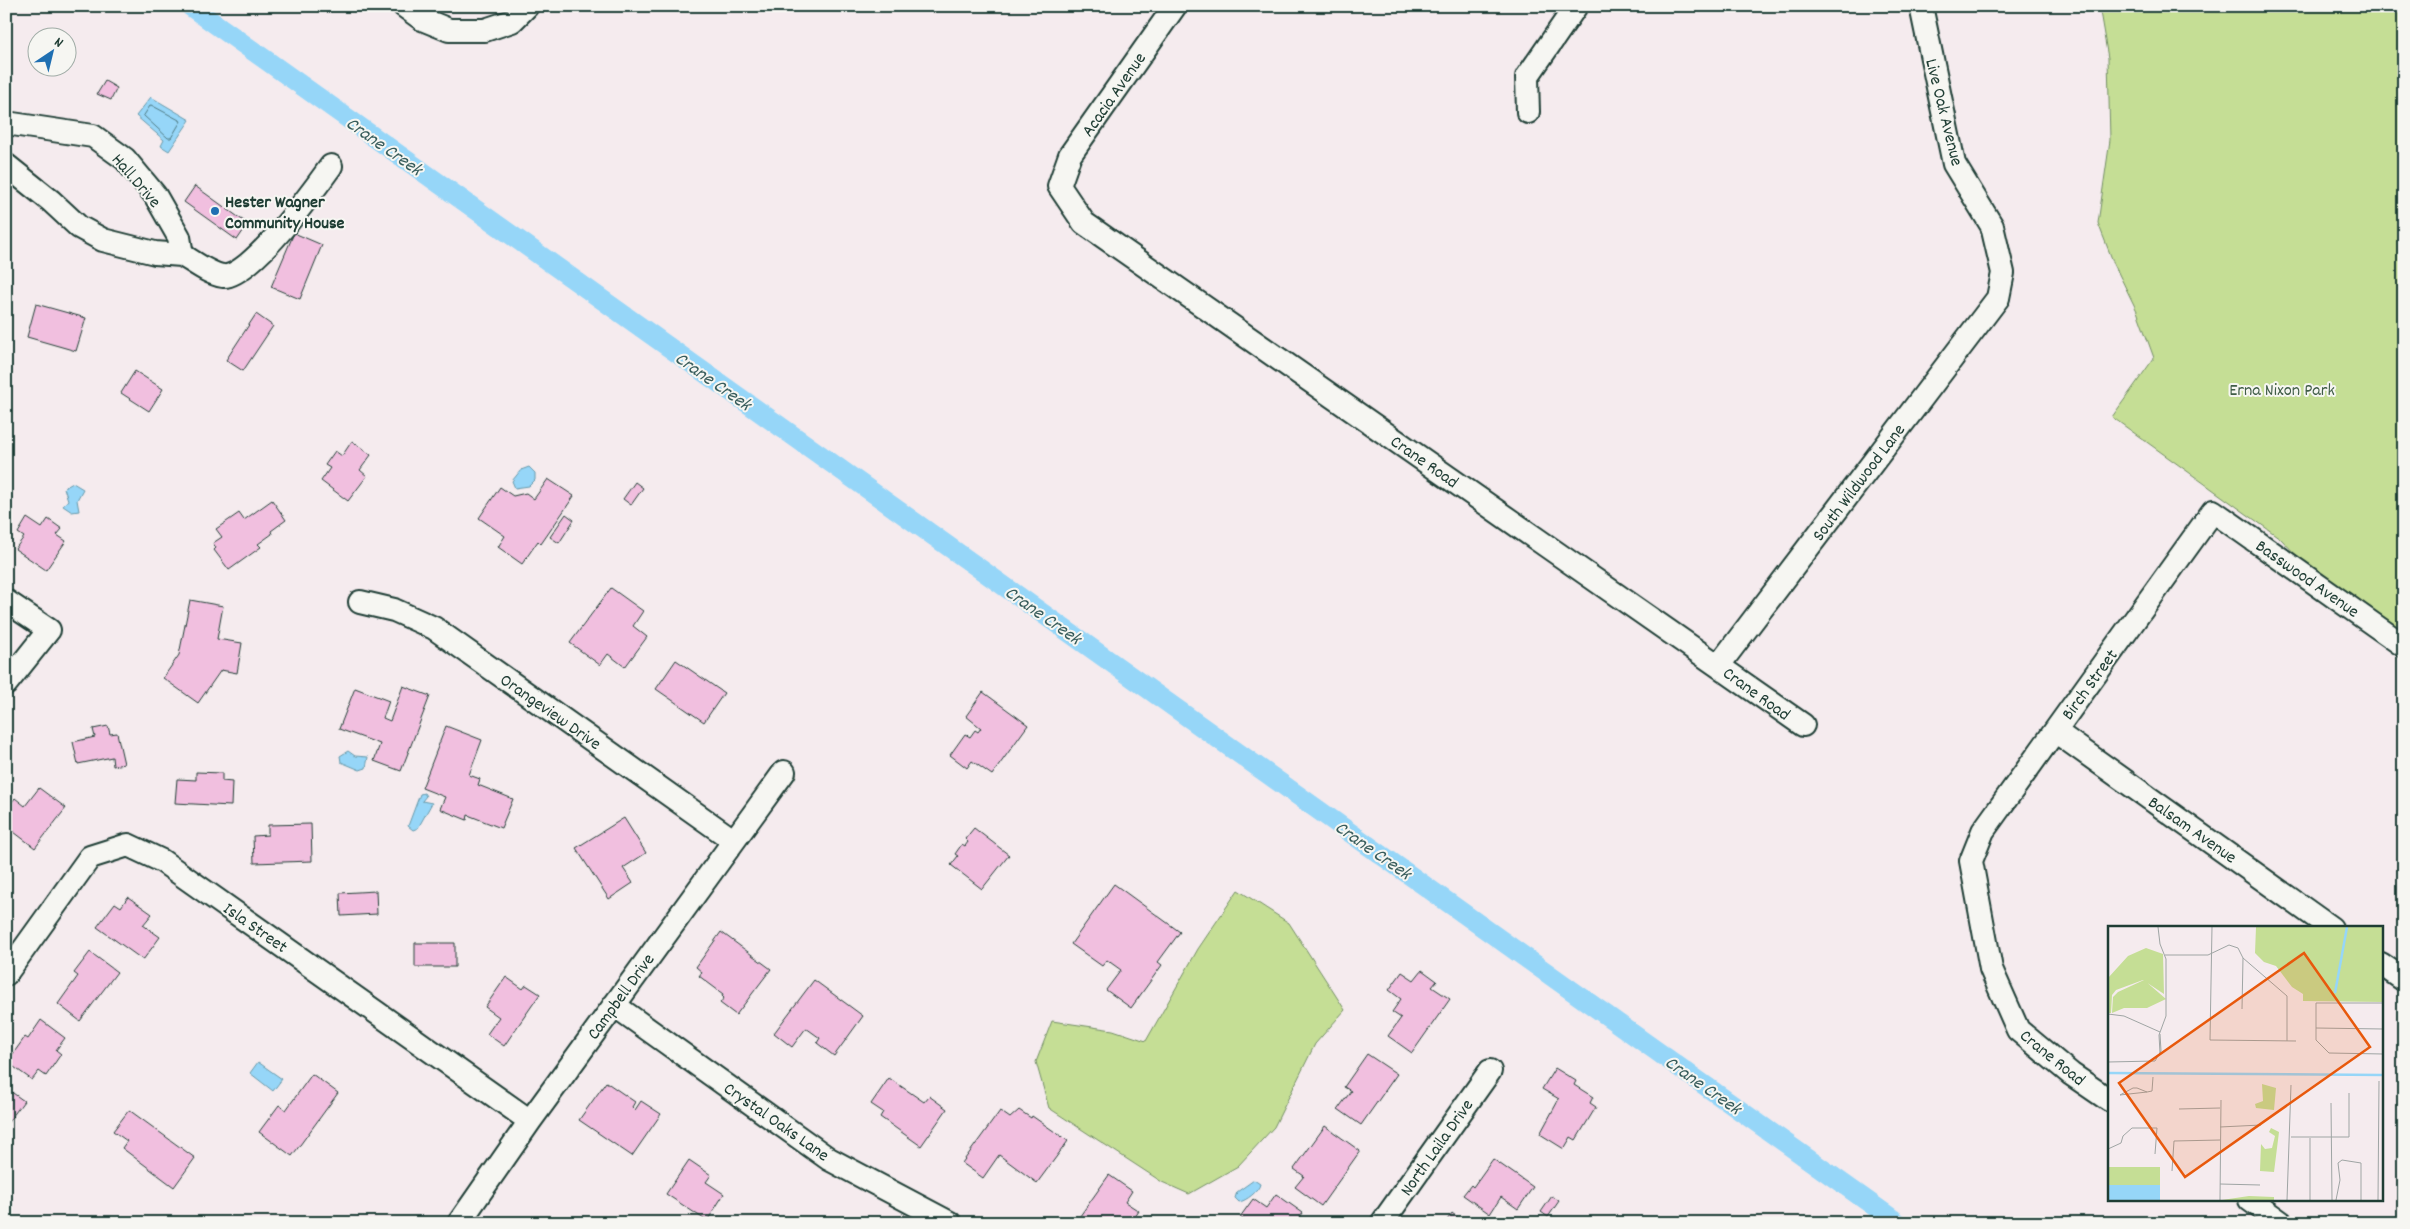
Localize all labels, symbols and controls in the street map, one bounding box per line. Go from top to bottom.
north arrow [28,28,78,78]
text: N [50,33,67,53]
street label: Acacia Avenue [1077,48,1153,143]
street label: Live Oak Avenue [1917,56,1968,169]
water label: Crane Creek [339,112,428,185]
street label: Hall Drive [104,149,166,214]
place label: Hester Wagner Community House [225,191,345,237]
marker: Hester Wagner Community House [209,205,221,217]
water label: Crane Creek [668,347,757,420]
park label: Erna Nixon Park [2229,379,2335,404]
street label: South Wildwood Lane [1808,420,1913,547]
street label: Crane Road [1384,430,1463,496]
street label: Basswood Avenue [2250,535,2364,625]
water label: Crane Creek [998,581,1087,654]
street label: Birch Street [2057,645,2125,726]
street label: Crane Road [1717,662,1794,728]
street label: Orangeview Drive [494,669,605,757]
street label: Balsam Avenue [2142,791,2241,871]
water label: Crane Creek [1328,816,1417,889]
street label: Isla Street [217,898,292,961]
inset map [2108,926,2382,1202]
street label: Campbell Drive [582,949,662,1046]
street label: Crane Road [2013,1025,2090,1093]
water label: Crane Creek [1658,1051,1747,1124]
street label: Crystal Oaks Lane [718,1077,834,1169]
street label: North Laila Drive [1395,1095,1481,1202]

